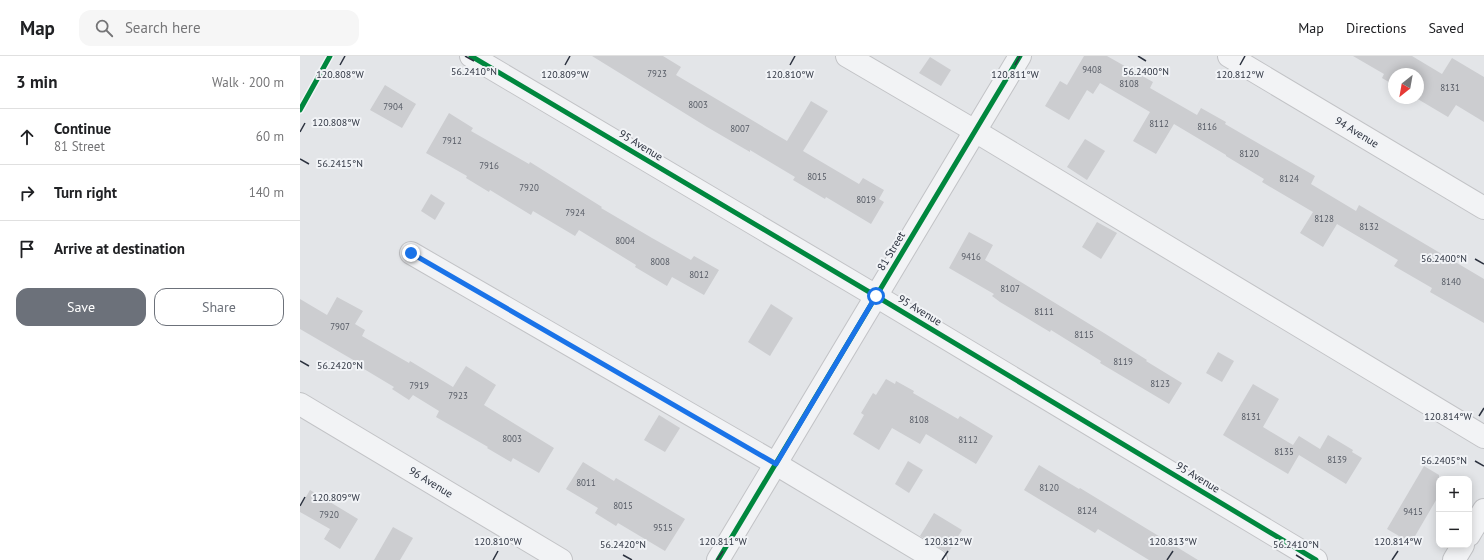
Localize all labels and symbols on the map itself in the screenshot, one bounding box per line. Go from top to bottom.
house number: 9408 [1082,64,1102,75]
text: 56.2410°N [451,65,497,78]
text: 56.2400°N [1123,65,1169,78]
text: 120.808°W [316,68,364,81]
text: 120.809°W [541,68,589,81]
house number: 7923 [647,68,667,79]
text: 120.810°W [766,68,814,81]
text: 120.811°W [991,68,1039,81]
text: 120.812°W [1216,68,1264,81]
north arrow [1388,68,1424,104]
house number: 8108 [1119,78,1139,89]
house number: 8131 [1440,82,1460,93]
house number: 8003 [688,99,708,110]
house number: 7904 [383,101,403,112]
street label: 94 Avenue [1332,113,1382,151]
text: 120.808°W [312,116,360,129]
house number: 8112 [1149,118,1169,129]
house number: 8116 [1197,121,1217,132]
house number: 8007 [730,123,750,134]
street label: 95 Avenue [616,126,666,164]
house number: 7912 [442,135,462,146]
house number: 8120 [1239,148,1259,159]
text: 56.2415°N [317,157,363,170]
house number: 7916 [479,160,499,171]
house number: 8015 [807,171,827,182]
house number: 8124 [1279,173,1299,184]
house number: 7920 [519,182,539,193]
house number: 8019 [856,194,876,205]
house number: 7924 [565,207,585,218]
house number: 8128 [1314,213,1334,224]
house number: 8132 [1359,221,1379,232]
street label: 81 Street [874,229,908,273]
house number: 8004 [615,235,635,246]
route end [402,244,420,262]
house number: 9416 [961,251,981,262]
text: 56.2400°N [1421,252,1467,265]
house number: 8008 [650,256,670,267]
house number: 8012 [689,269,709,280]
house number: 8140 [1441,276,1461,287]
house number: 8107 [1000,283,1020,294]
route start [867,287,885,305]
street label: 95 Avenue [895,291,945,329]
house number: 8111 [1034,306,1054,317]
house number: 7907 [330,321,350,332]
house number: 8115 [1074,329,1094,340]
house number: 8119 [1113,356,1133,367]
text: 56.2420°N [317,359,363,372]
house number: 8123 [1150,378,1170,389]
house number: 7919 [409,380,429,391]
house number: 7923 [448,390,468,401]
text: 120.814°W [1424,410,1472,423]
house number: 8131 [1241,411,1261,422]
house number: 8108 [909,414,929,425]
house number: 8003 [502,433,522,444]
house number: 8112 [958,434,978,445]
house number: 8135 [1274,446,1294,457]
house number: 8139 [1327,454,1347,465]
text: 56.2405°N [1421,454,1467,467]
street label: 95 Avenue [1173,458,1223,496]
street label: 96 Avenue [406,463,456,501]
house number: 8011 [576,477,596,488]
house number: 8120 [1039,482,1059,493]
text: 120.809°W [312,491,360,504]
house number: 8015 [613,500,633,511]
house number: 8124 [1077,505,1097,516]
house number: 9415 [1403,506,1423,517]
house number: 7920 [319,509,339,520]
house number: 9515 [653,522,673,533]
text: 120.810°W [474,535,522,548]
text: 120.811°W [699,535,747,548]
text: 120.812°W [924,535,972,548]
text: 120.813°W [1149,535,1197,548]
text: 120.814°W [1374,535,1422,548]
text: 56.2420°N [600,538,646,551]
text: 56.2410°N [1273,538,1319,551]

